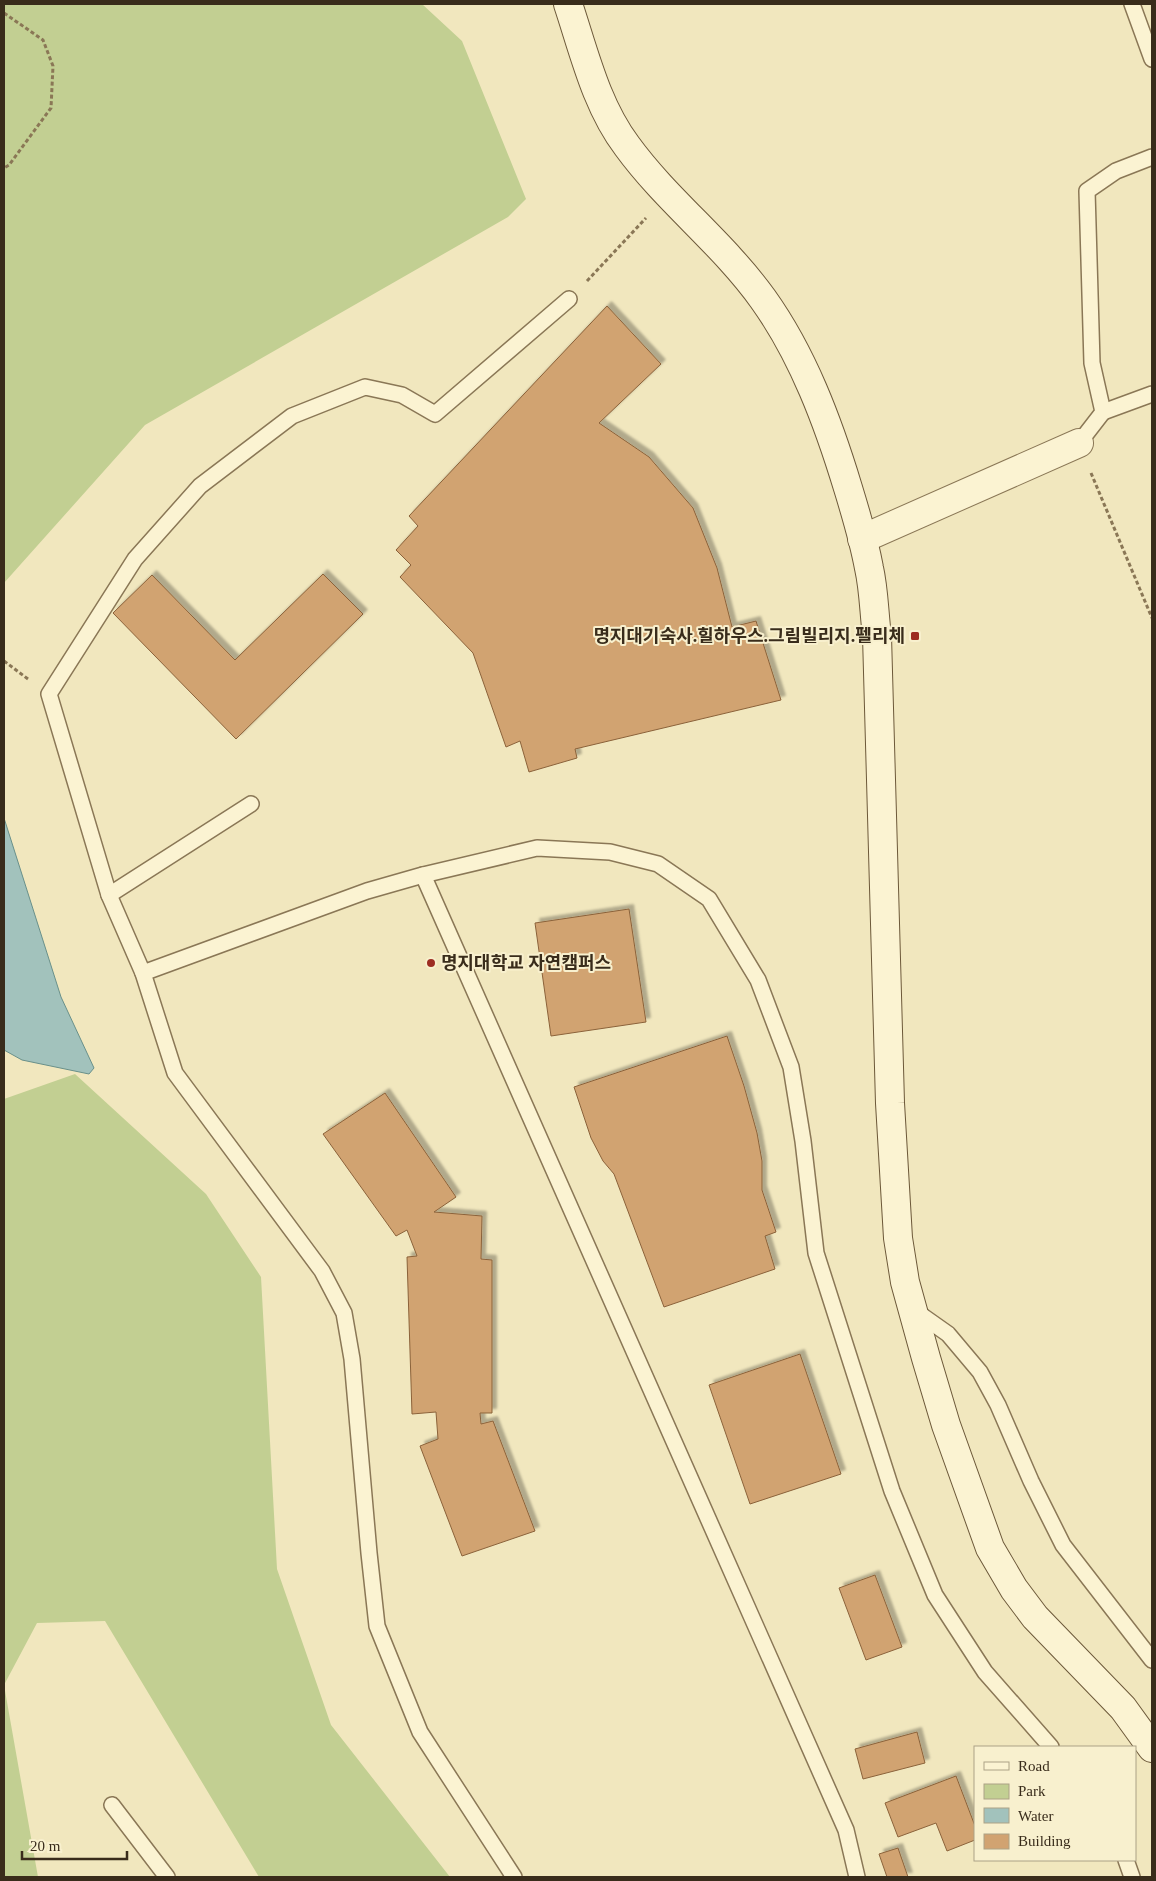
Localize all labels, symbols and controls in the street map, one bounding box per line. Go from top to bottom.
place label: 명지대기숙사.힐하우스.그림빌리지.펠리체 [593,626,905,646]
marker: 명지대기숙사.힐하우스.그림빌리지.펠리체 [909,630,921,642]
place label: 명지대학교 자연캠퍼스 [441,953,611,973]
marker: 명지대학교 자연캠퍼스 [425,957,437,969]
legend [974,1746,1136,1861]
text: Road [1018,1758,1050,1774]
text: Park [1018,1783,1046,1799]
text: Water [1018,1808,1053,1824]
scale bar [22,1828,128,1860]
text: Building [1018,1833,1071,1849]
text: 20 m [30,1838,61,1854]

